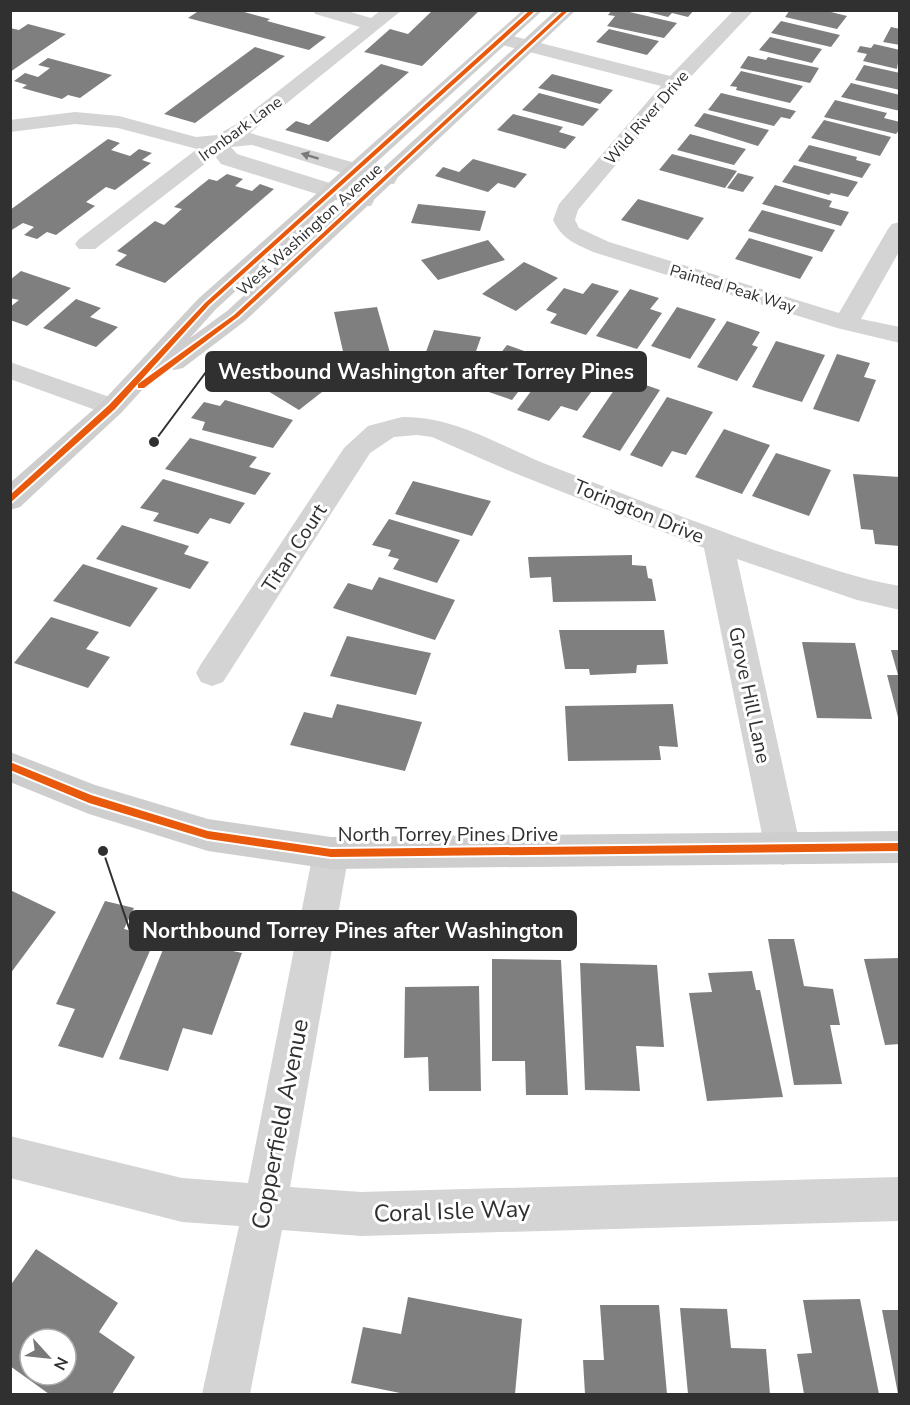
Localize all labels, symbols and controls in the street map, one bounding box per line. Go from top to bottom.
street label: Wild River Drive [600,66,694,170]
street label: Ironbark Lane [194,91,287,167]
one-way arrow [301,151,319,160]
street label: West Washington Avenue [232,158,387,301]
street label: Painted Peak Way [667,259,799,319]
callout: Westbound Washington after Torrey Pines [206,352,646,391]
text: Westbound Washington after Torrey Pines [218,358,634,386]
street label: Torington Drive [570,473,708,550]
street label: Titan Court [256,498,334,598]
street label: Grove Hill Lane [722,624,777,766]
street label: North Torrey Pines Drive [338,821,558,848]
callout: Northbound Torrey Pines after Washington [130,911,576,950]
text: Northbound Torrey Pines after Washington [142,917,564,945]
street label: Copperfield Avenue [244,1016,316,1232]
street label: Coral Isle Way [373,1192,532,1230]
north arrow [18,1327,78,1387]
text: N [48,1353,73,1374]

